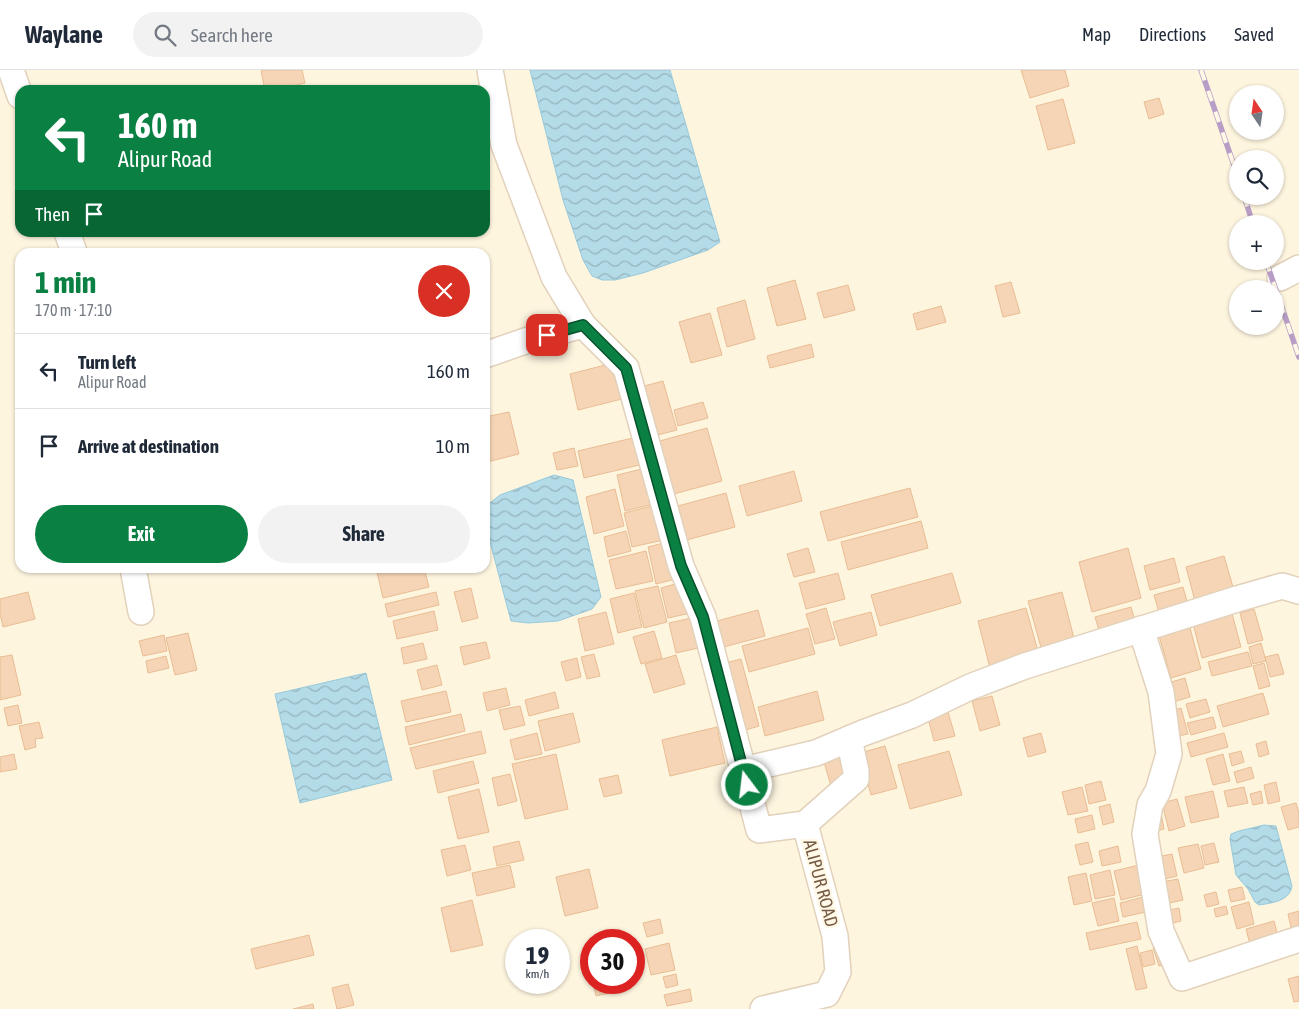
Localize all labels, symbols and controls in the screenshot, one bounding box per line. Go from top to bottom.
search box [133,12,483,57]
text: Waylane [25,21,103,48]
icon: search [151,21,179,49]
text: Search here [191,24,273,46]
text: Map [1082,24,1111,45]
text: Directions [1139,24,1206,45]
text: Saved [1234,24,1274,45]
north arrow [1229,85,1284,140]
map controls [1229,85,1284,335]
icon: left [35,105,100,170]
text: 160 m [118,105,197,145]
text: Alipur Road [118,146,212,172]
button: search [1229,150,1284,205]
icon: arrive [80,200,108,228]
text: Then [35,203,70,225]
button: + [1229,215,1284,270]
text: 1 min [35,265,96,299]
button: close [418,265,470,317]
button: − [1229,280,1284,335]
text: 170 m · 17:10 [35,301,112,319]
pin [526,314,568,356]
icon: arrive [533,321,561,349]
text: Turn left [78,351,136,373]
icon: left [35,357,63,385]
text: 160 m [427,360,470,382]
text: Alipur Road [78,373,147,391]
icon: arrive [35,432,63,460]
text: Arrive at destination [78,435,219,457]
text: 10 m [436,435,470,457]
button: Exit [35,505,248,563]
button: Share [258,505,470,563]
position arrow [720,758,772,810]
street label: ALIPUR ROAD [799,837,843,929]
speed limit sign: 30 [580,929,645,994]
text: 19 [526,941,549,969]
text: km/h [526,967,549,981]

